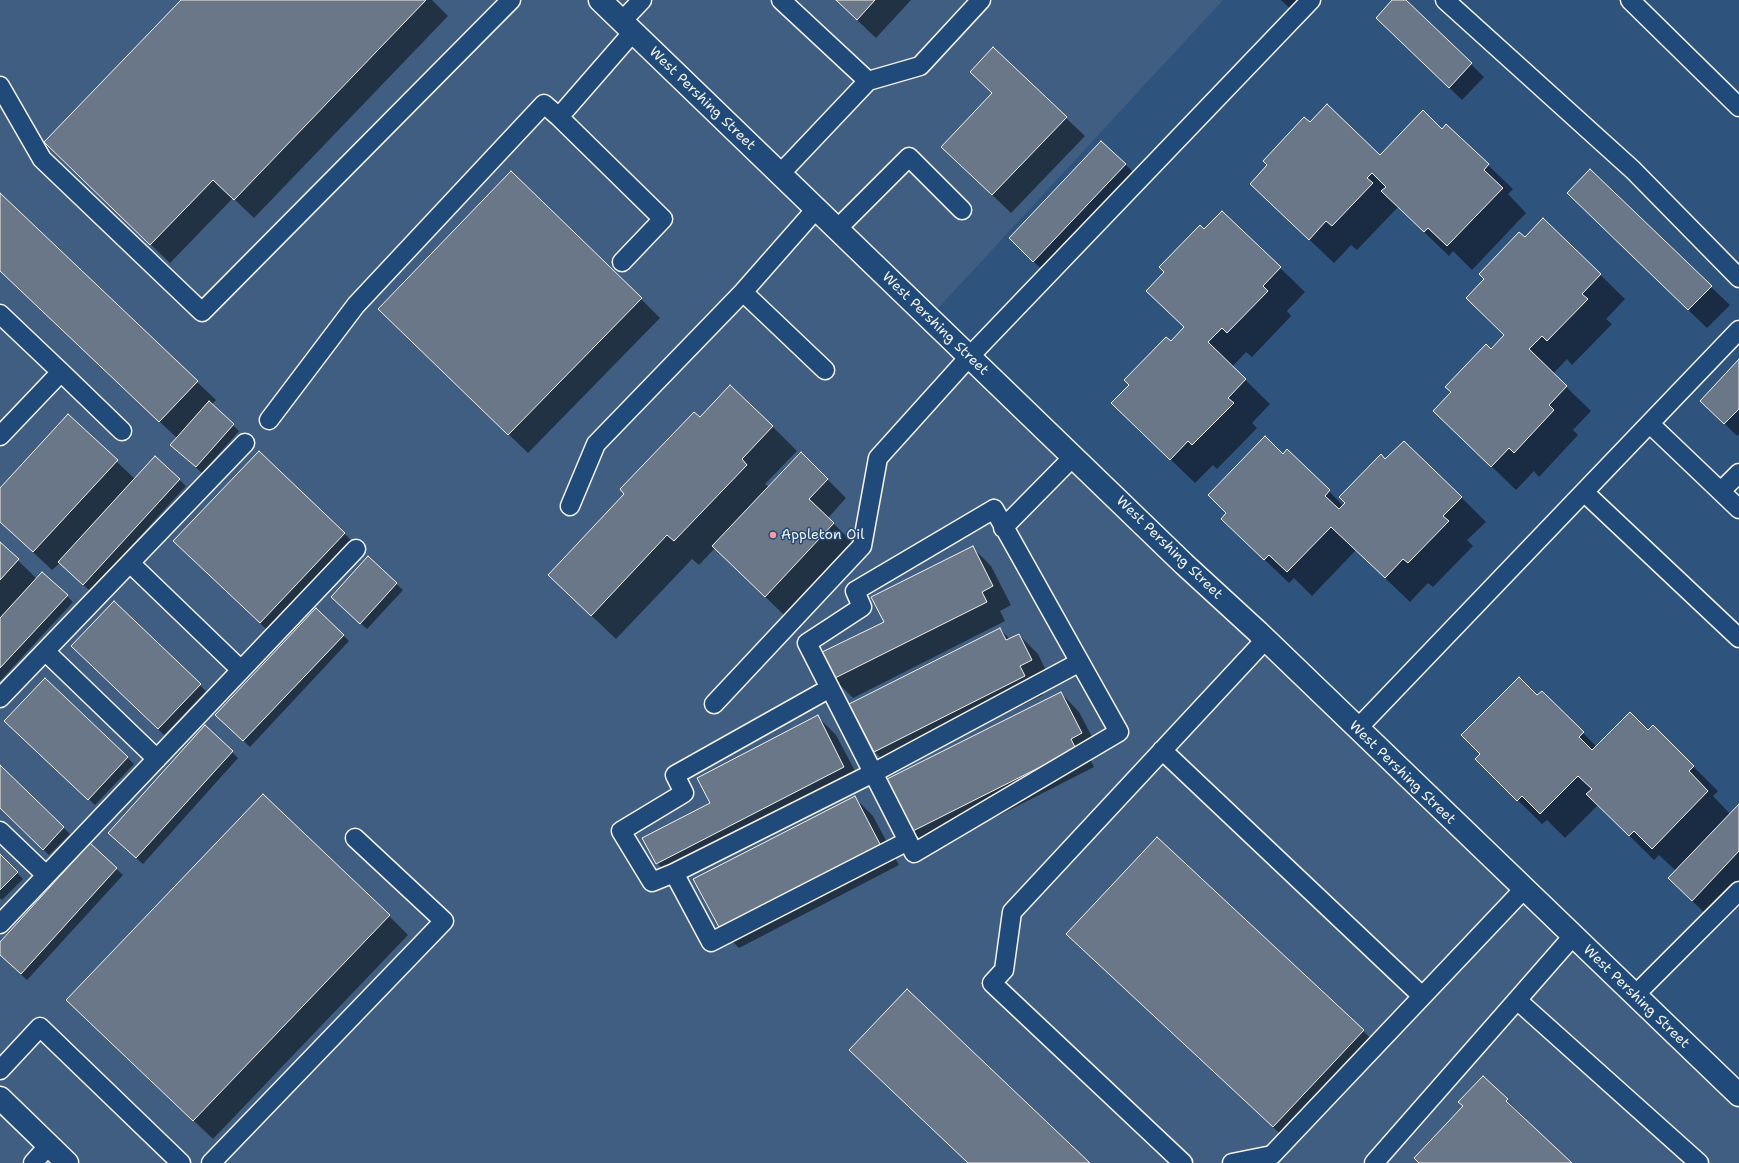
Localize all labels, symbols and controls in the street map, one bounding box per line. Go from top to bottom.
street label: West Pershing Street [645,44,759,154]
street label: West Pershing Street [878,269,992,379]
street label: West Pershing Street [1112,493,1226,603]
place label: Appleton Oil [781,527,864,543]
marker: Appleton Oil [768,530,778,540]
street label: West Pershing Street [1345,718,1459,828]
street label: West Pershing Street [1579,942,1693,1052]

